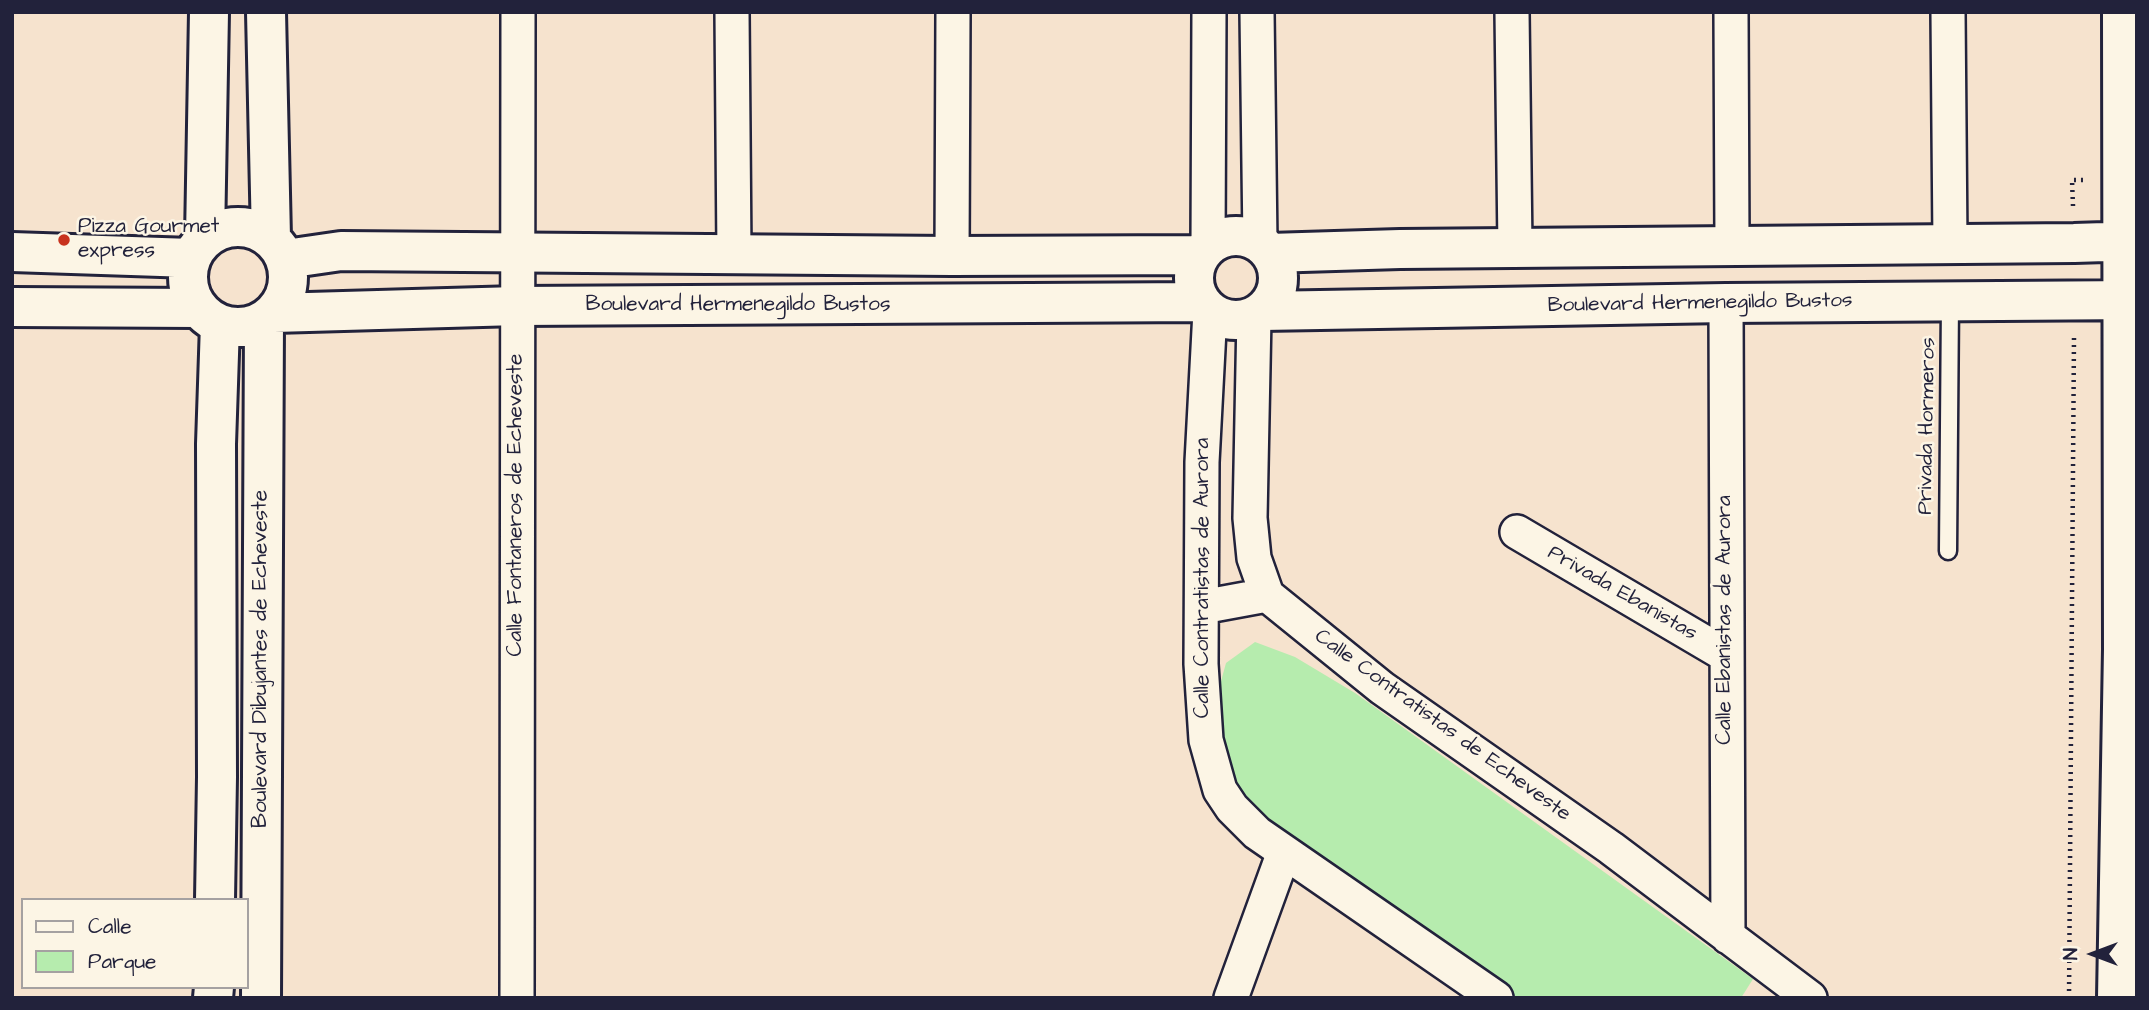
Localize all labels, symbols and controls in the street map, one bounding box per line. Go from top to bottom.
place label: Pizza Gourmet express [78,215,219,265]
marker: Pizza Gourmet express [56,232,72,248]
street label: Boulevard Hermenegildo Bustos [1547,289,1853,319]
street label: Boulevard Hermenegildo Bustos [586,293,890,319]
street label: Privada Hormeros [1914,337,1942,515]
street label: Calle Fontaneros de Echeveste [504,354,530,656]
street label: Calle Contratistas de Aurora [1191,438,1217,718]
street label: Boulevard Dibujantes de Echeveste [249,490,275,828]
street label: Calle Ebanistas de Aurora [1713,495,1739,745]
street label: Privada Ebanistas [1543,541,1701,647]
street label: Calle Contratistas de Echeveste [1309,624,1575,828]
legend [21,898,248,989]
text: Calle [88,912,132,941]
north arrow [2058,919,2128,989]
text: Parque [88,947,156,976]
text: N [2058,948,2085,960]

